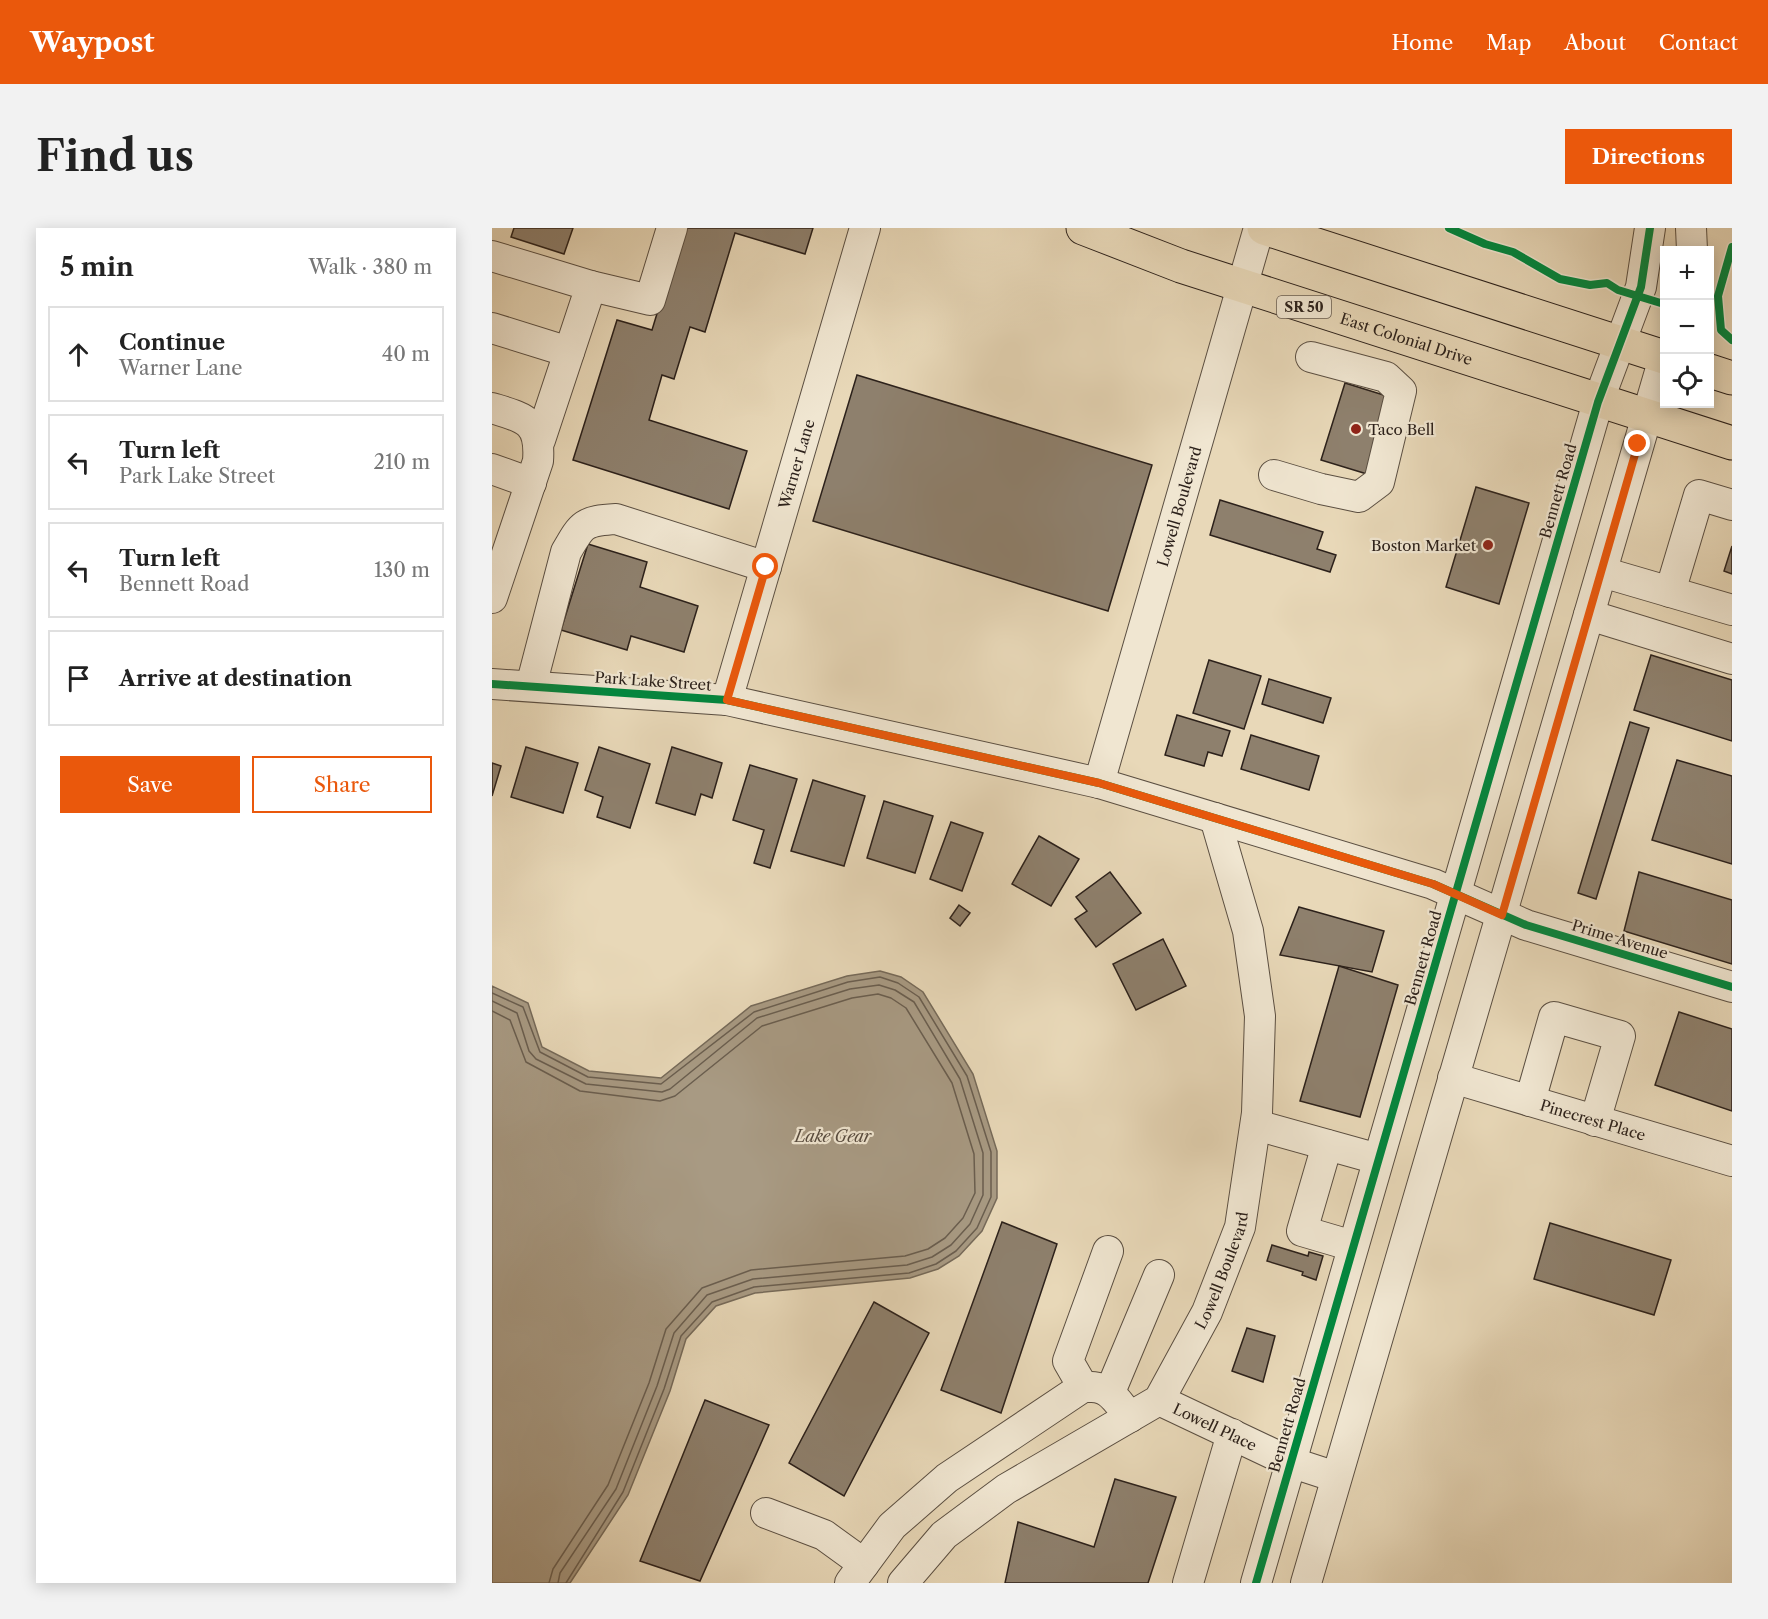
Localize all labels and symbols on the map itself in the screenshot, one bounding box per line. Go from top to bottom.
road number: SR 50 [1277,296,1331,318]
street label: East Colonial Drive [1338,308,1475,369]
street label: Warner Lane [774,417,818,512]
place label: Taco Bell [1368,420,1435,439]
marker: Taco Bell [1349,422,1363,436]
route end [1624,430,1650,456]
street label: Bennett Road [1535,441,1581,541]
street label: Lowell Boulevard [1152,444,1205,569]
place label: Boston Market [1371,536,1477,555]
marker: Boston Market [1481,538,1495,552]
route start [752,553,778,579]
street label: Park Lake Street [594,667,713,695]
street label: Bennett Road [1400,908,1446,1008]
street label: Prime Avenue [1569,915,1671,963]
street label: Pinecrest Place [1538,1095,1648,1144]
water label: Lake Gear [793,1126,873,1146]
street label: Lowell Boulevard [1190,1210,1252,1332]
street label: Bennett Road [1264,1375,1310,1475]
street label: Lowell Place [1170,1399,1260,1454]

